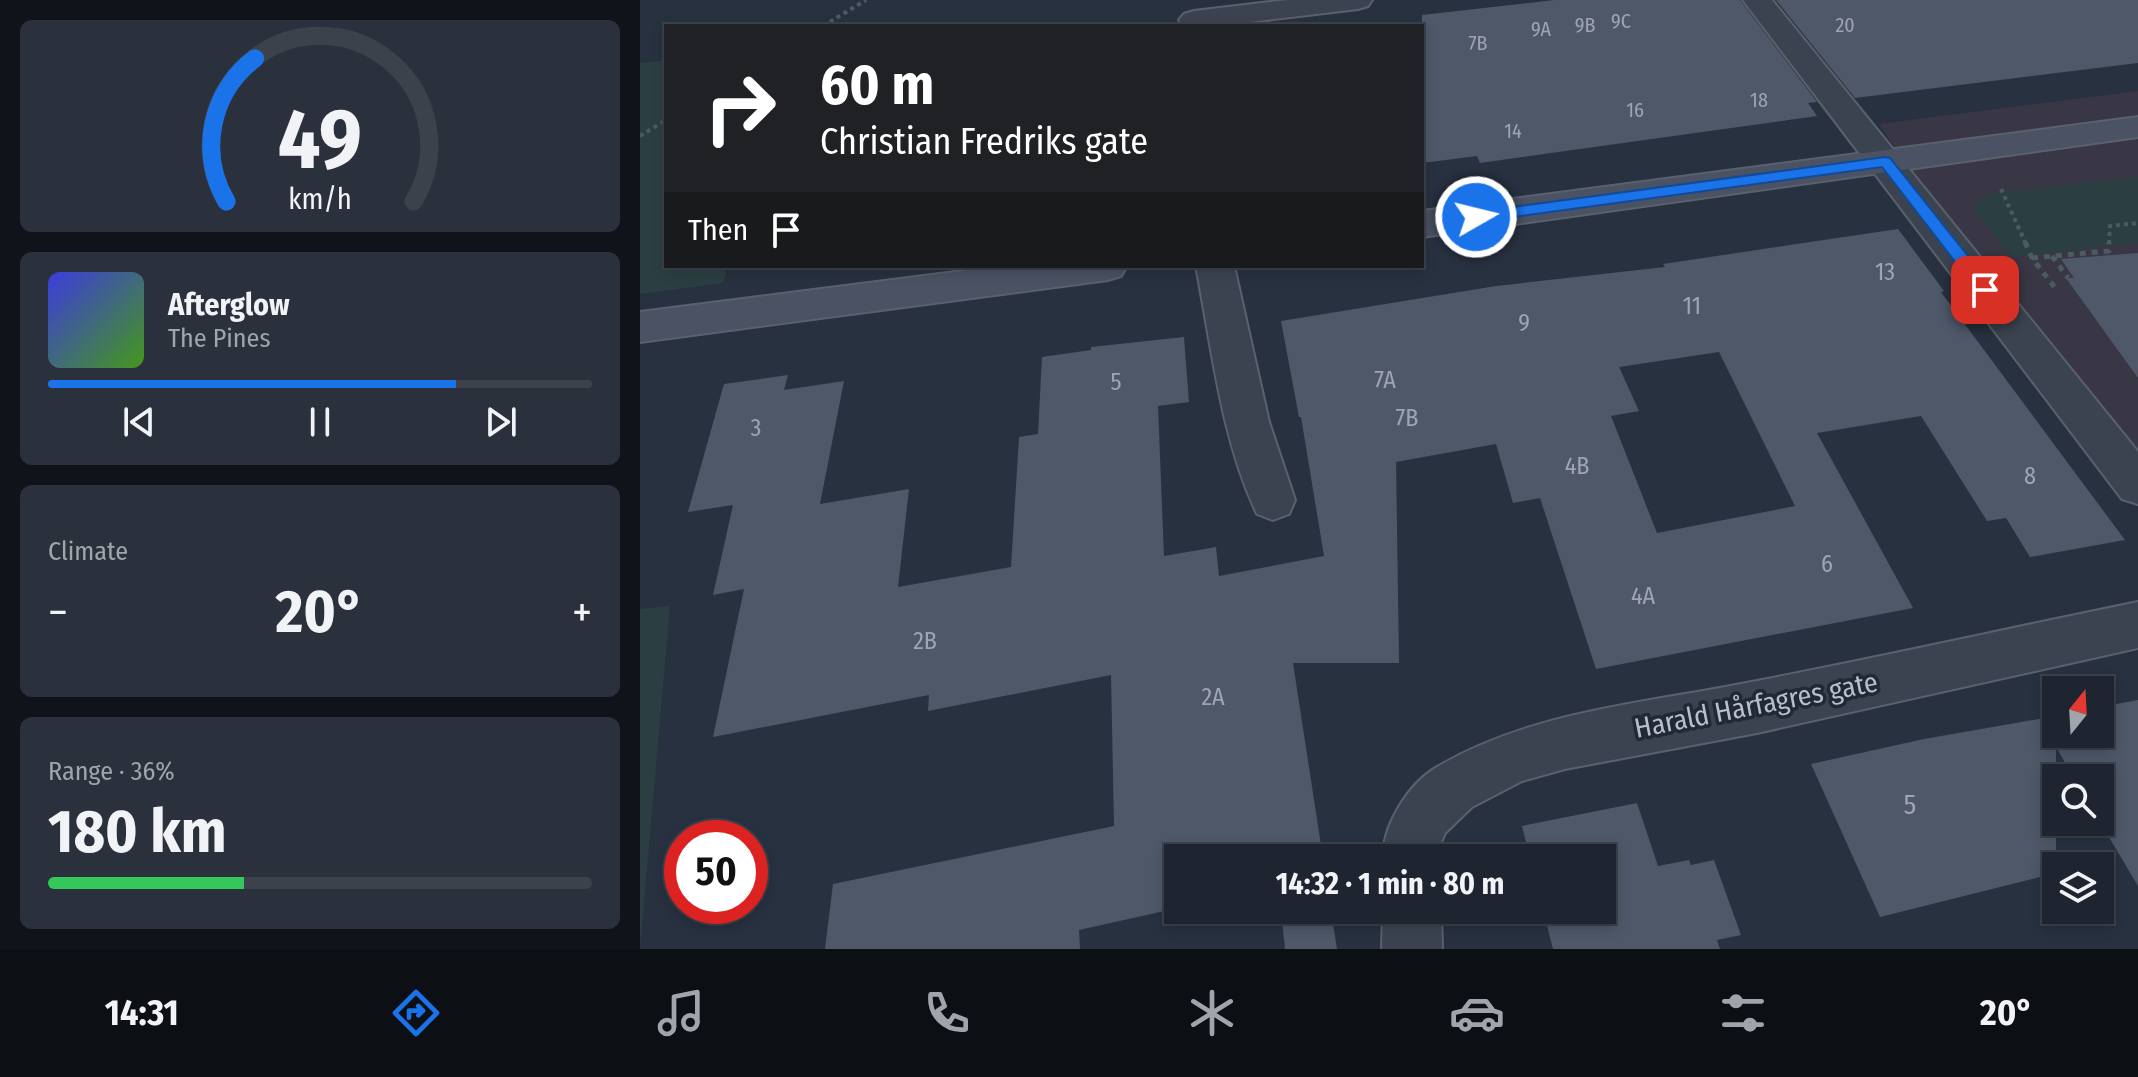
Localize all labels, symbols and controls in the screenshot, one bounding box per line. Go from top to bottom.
house number: 9C [1611,9,1631,33]
house number: 9B [1575,13,1595,37]
house number: 20 [1835,13,1855,37]
house number: 9A [1531,17,1551,41]
house number: 7B [1468,31,1488,55]
text: 60 m [820,52,934,119]
icon: right [688,56,792,160]
house number: 18 [1750,88,1768,112]
text: 49 [278,90,362,190]
house number: 16 [1626,98,1644,122]
house number: 14 [1504,119,1522,143]
text: Christian Fredriks gate [820,120,1148,164]
position arrow [1434,175,1518,259]
text: km/h [288,182,352,217]
icon: arrive [764,208,808,252]
text: Then [688,212,748,248]
pin [1951,256,2019,324]
house number: 13 [1875,258,1895,286]
icon: arrive [1963,268,2007,312]
text: Afterglow [168,287,290,323]
house number: 11 [1683,292,1701,320]
house number: 9 [1518,309,1530,337]
text: The Pines [168,323,271,354]
house number: 7A [1374,366,1396,394]
house number: 5 [1110,368,1122,396]
icon: previous [117,400,161,444]
icon: pause [298,400,342,444]
icon: next [479,400,523,444]
house number: 7B [1396,404,1418,432]
house number: 3 [751,414,761,442]
house number: 4B [1565,452,1589,480]
house number: 8 [2024,462,2036,490]
text: Climate [48,536,128,567]
house number: 6 [1821,550,1833,578]
text: 20° [276,576,364,648]
house number: 4A [1631,582,1655,610]
text: − [48,586,68,639]
text: + [572,586,592,639]
house number: 2B [913,627,937,655]
street label: Harald Hårfagres gate [1632,665,1880,745]
north arrow [2042,676,2114,748]
map controls [2042,676,2114,924]
house number: 2A [1201,683,1225,711]
text: Range · 36% [48,756,175,787]
button: search [2042,764,2114,836]
house number: 5 [1904,788,1916,821]
text: 180 km [48,796,227,868]
speed limit sign: 50 [664,820,768,924]
button: layers [2042,852,2114,924]
text: 14:32 · 1 min · 80 m [1276,866,1504,902]
icon: directions [388,985,444,1041]
icon: music [653,985,709,1041]
icon: phone [919,985,975,1041]
icon: climate [1184,985,1240,1041]
icon: car [1449,985,1505,1041]
icon: filters [1715,985,1771,1041]
text: 14:31 [105,991,179,1035]
text: 20° [1980,991,2033,1035]

